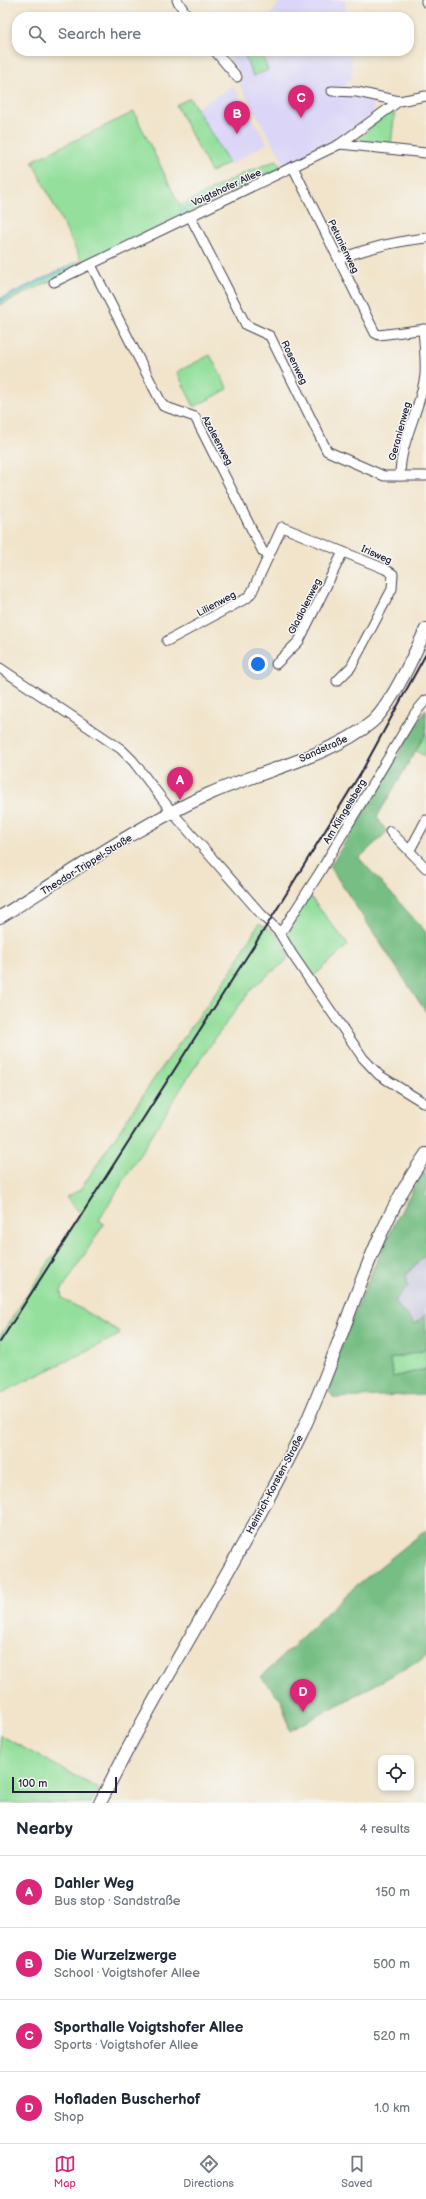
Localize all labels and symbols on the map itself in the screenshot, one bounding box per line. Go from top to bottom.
pin: C [288,85,314,118]
pin: B [224,101,250,134]
street label: Voigtshofer Allee [190,166,263,209]
street label: Petunienweg [325,218,361,275]
street label: Rosenweg [278,338,310,387]
street label: Geranienweg [386,400,414,462]
street label: Azaleenweg [199,414,235,467]
street label: Irisweg [359,543,394,567]
street label: Gladiolenweg [286,576,324,636]
street label: Lilienweg [195,589,238,619]
your location [248,654,268,674]
street label: Sandstraße [297,733,350,765]
pin: A [167,767,193,800]
street label: Am Klingelsberg [321,777,369,846]
street label: Theodor-Trippel-Straße [39,832,134,898]
street label: Heinrich-Korsten-Straße [244,1433,306,1536]
pin: D [290,1679,316,1712]
scale bar [12,1775,117,1794]

